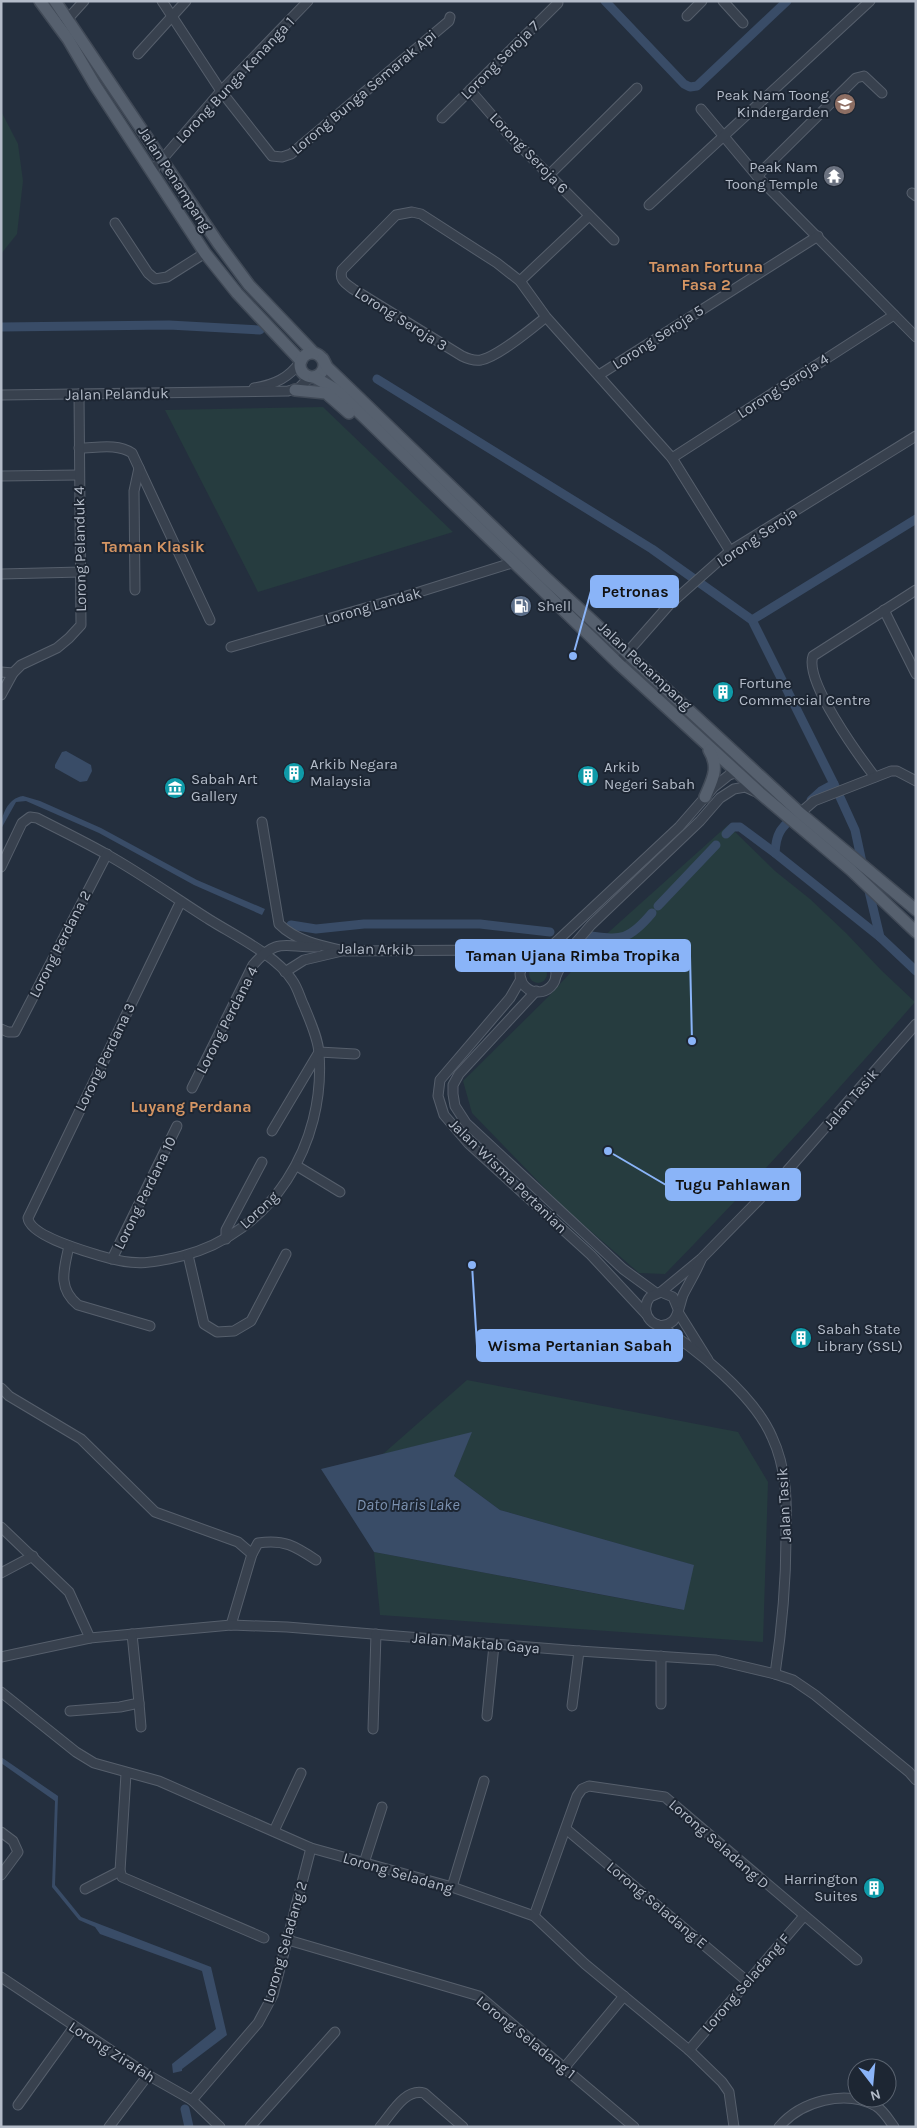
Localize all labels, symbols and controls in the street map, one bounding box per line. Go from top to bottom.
street label: Lorong Bunga Kenanga 1 [172,13,298,147]
street label: Lorong Seroja 7 [457,17,543,103]
street label: Lorong Bunga Semarak Api [288,26,440,158]
place label: Peak Nam Toong Kindergarden [716,86,830,121]
school or university icon: Peak Nam Toong Kindergarden [833,92,857,116]
street label: Lorong Seroja 6 [486,109,572,197]
street label: Jalan Penampang [134,123,216,235]
place label: Peak Nam Toong Temple [725,158,818,193]
temple icon: Peak Nam Toong Temple [822,164,846,188]
district label: Taman Fortuna Fasa 2 [649,257,763,294]
street label: Lorong Seroja 3 [351,283,451,355]
street label: Lorong Seroja 5 [609,301,707,373]
street label: Lorong Seroja 4 [734,349,833,422]
street label: Jalan Pelanduk [65,384,169,404]
street label: Lorong Pelanduk 4 [70,485,90,612]
street label: Lorong Seroja [713,503,801,571]
district label: Taman Klasik [102,537,205,556]
callout: Petronas [591,576,678,607]
text: Petronas [601,582,669,601]
street label: Lorong Landak [323,584,423,628]
fuel station icon: Shell [509,594,533,618]
place label: Shell [537,597,571,615]
street label: Jalan Penampang [595,618,696,714]
place label: Fortune Commercial Centre [739,674,871,709]
building icon: Fortune Commercial Centre [711,680,735,704]
place label: Arkib Negara Malaysia [310,755,398,790]
place label: Arkib Negeri Sabah [604,758,695,793]
building icon: Arkib Negara Malaysia [282,761,306,785]
building icon: Arkib Negeri Sabah [576,764,600,788]
place label: Sabah Art Gallery [191,770,258,805]
museum icon: Sabah Art Gallery [163,776,187,800]
street label: Lorong Perdana 2 [25,887,95,1001]
street label: Jalan Arkib [338,939,414,959]
callout: Taman Ujana Rimba Tropika [456,940,690,971]
text: Taman Ujana Rimba Tropika [466,946,680,965]
street label: Lorong Perdana 4 [192,963,262,1077]
street label: Lorong Perdana 3 [71,1000,139,1114]
street label: Jalan Tasik [820,1065,882,1133]
district label: Luyang Perdana [130,1097,252,1116]
street label: Jalan Wisma Pertanian [445,1115,571,1237]
street label: Lorong Perdana 10 [110,1134,180,1252]
callout: Tugu Pahlawan [666,1169,800,1200]
text: Tugu Pahlawan [676,1175,790,1194]
street label: Lorong [236,1187,282,1232]
place label: Sabah State Library (SSL) [817,1320,903,1355]
building icon: Sabah State Library (SSL) [789,1326,813,1350]
callout: Wisma Pertanian Sabah [477,1330,682,1361]
text: Wisma Pertanian Sabah [488,1336,672,1355]
street label: Jalan Tasik [773,1467,795,1543]
water label: Dato Haris Lake [356,1495,460,1514]
street label: Jalan Maktab Gaya [411,1628,541,1658]
street label: Lorong Seladang D [665,1795,773,1893]
street label: Lorong Seladang [341,1849,456,1897]
street label: Lorong Seladang E [603,1858,711,1952]
place label: Harrington Suites [784,1870,858,1905]
building icon: Harrington Suites [862,1876,886,1900]
street label: Lorong Seladang 2 [259,1879,311,2005]
street label: Lorong Seladang F [698,1930,794,2036]
street label: Lorong Seladang 1 [473,1992,579,2082]
street label: Lorong Zirafah [65,2017,159,2087]
north arrow [847,2058,897,2108]
text: N [868,2085,883,2105]

